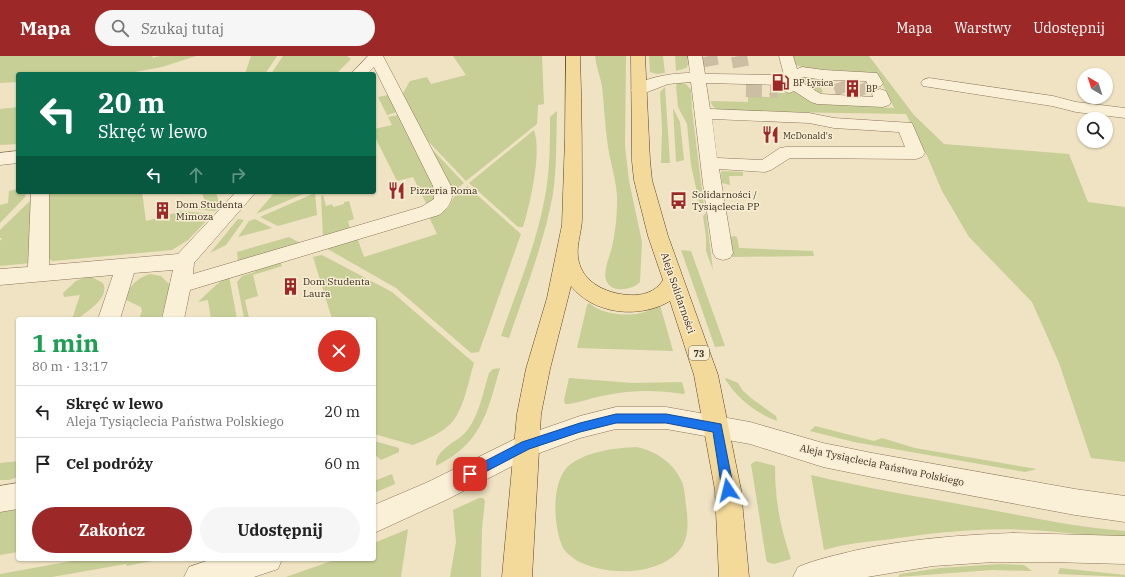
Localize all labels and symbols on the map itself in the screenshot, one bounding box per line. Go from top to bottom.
north arrow [1077,68,1113,104]
fuel station icon: BP Łysica [770,72,790,92]
place label: BP Łysica [793,77,833,88]
building icon: BP [843,78,863,98]
place label: BP [866,83,878,94]
restaurant icon: McDonald's [760,125,780,145]
place label: McDonald's [783,130,832,141]
restaurant icon: Pizzeria Roma [387,180,407,200]
place label: Pizzeria Roma [410,184,478,197]
place label: Solidarności / Tysiąclecia PP [692,188,759,213]
bus stop icon: Solidarności / Tysiąclecia PP [669,190,689,210]
place label: Dom Studenta Mimoza [176,198,244,223]
building icon: Dom Studenta Mimoza [153,200,173,220]
street label: Aleja Solidarności [658,251,698,335]
place label: Dom Studenta Laura [303,275,371,300]
building icon: Dom Studenta Laura [280,277,300,297]
road number: 73 [689,346,709,360]
street label: Aleja Tysiąclecia Państwa Polskiego [799,441,966,489]
pin [453,457,487,491]
position arrow [707,469,749,511]

